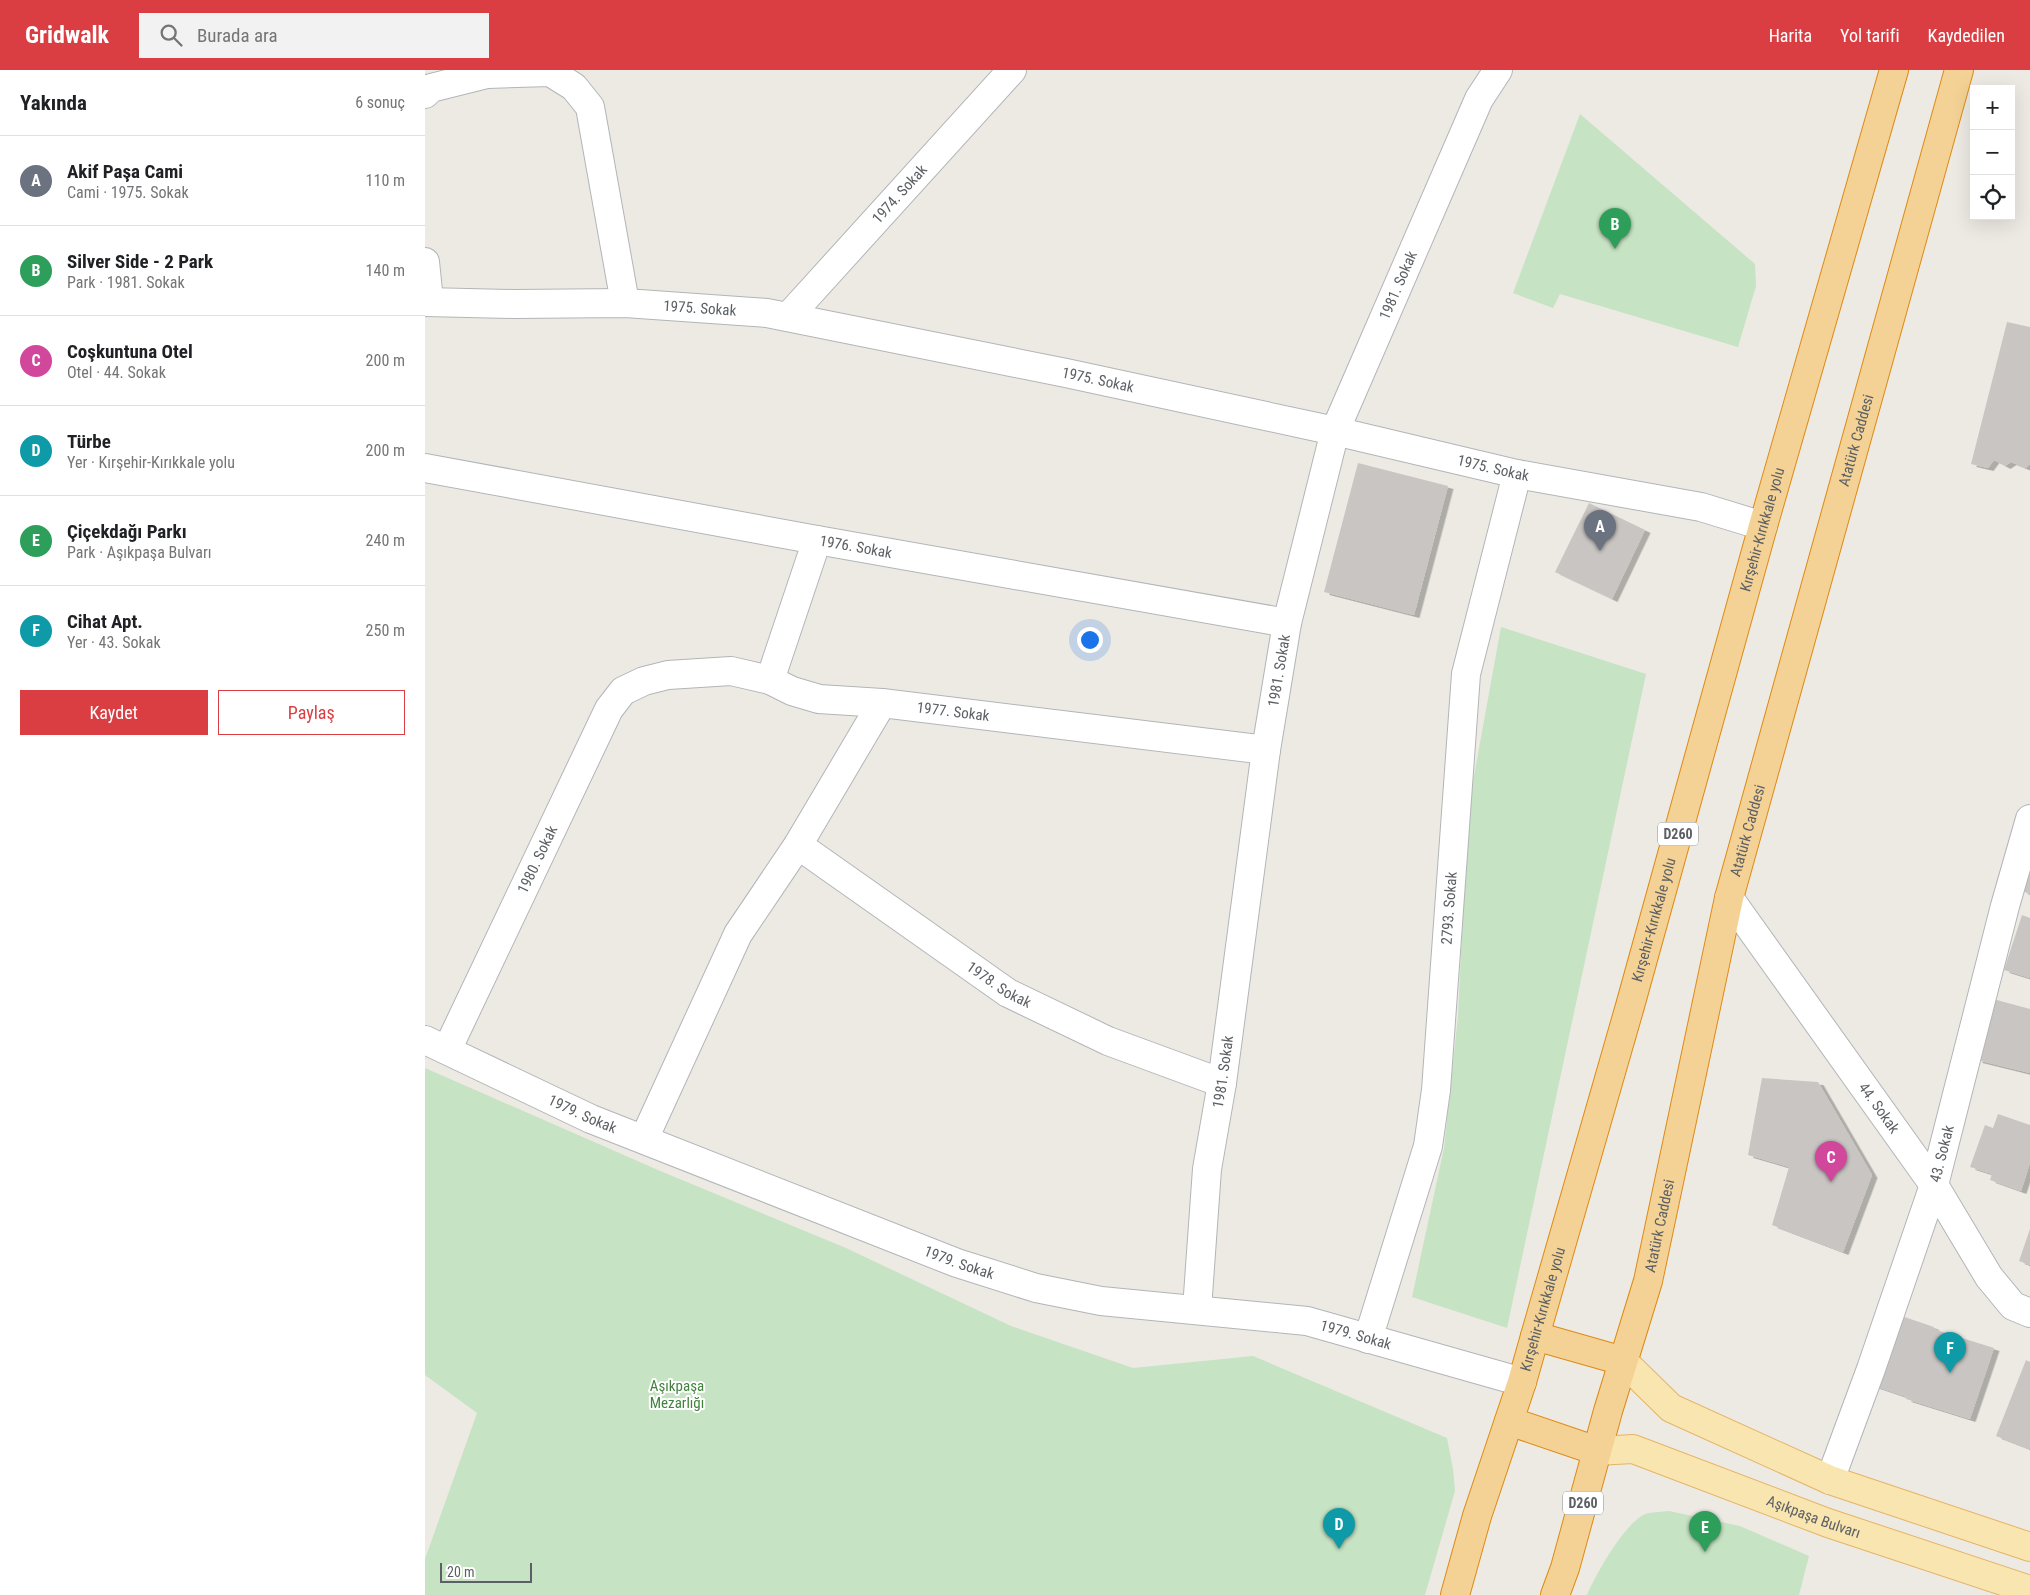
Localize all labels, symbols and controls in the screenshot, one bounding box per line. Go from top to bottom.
search box [139,13,489,58]
text: Gridwalk [25,21,109,49]
icon: search [157,21,185,49]
text: Burada ara [197,24,278,47]
text: Harita [1769,25,1812,46]
text: Yol tarifi [1840,25,1900,46]
text: Kaydedilen [1928,25,2005,46]
map controls [1970,85,2015,220]
button: + [1970,85,2015,130]
text: Yakında [20,91,87,115]
text: 6 sonuç [355,93,405,112]
button: − [1970,130,2015,175]
text: Akif Paşa Cami [67,160,183,183]
street label: 1974. Sokak [868,161,931,227]
text: A [31,171,41,190]
text: 110 m [366,171,405,190]
button: locate [1970,175,2015,220]
text: Cami · 1975. Sokak [67,183,189,202]
pin: B [1599,208,1631,249]
street label: 1981. Sokak [1375,248,1421,322]
text: Silver Side - 2 Park [67,250,213,273]
text: B [32,261,40,280]
text: 140 m [366,261,405,280]
text: Park · 1981. Sokak [67,273,185,292]
street label: 1975. Sokak [663,297,737,320]
text: Coşkuntuna Otel [67,340,193,363]
text: C [31,351,41,370]
text: 200 m [366,351,405,370]
text: Otel · 44. Sokak [67,363,166,382]
street label: 1975. Sokak [1060,363,1136,396]
street label: Atatürk Caddesi [1835,392,1877,488]
text: Türbe [67,430,111,453]
text: D [31,441,41,460]
text: 200 m [366,441,405,460]
street label: 1975. Sokak [1455,451,1531,485]
text: Yer · Kırşehir-Kırıkkale yolu [67,453,235,472]
street label: Kırşehir-Kırıkkale yolu [1736,465,1788,594]
pin: A [1584,510,1616,551]
text: Çiçekdağı Parkı [67,520,187,543]
text: E [32,531,40,550]
text: 240 m [366,531,405,550]
street label: 1976. Sokak [818,532,894,562]
text: Park · Aşıkpaşa Bulvarı [67,543,212,562]
text: Cihat Apt. [67,610,143,633]
text: F [32,621,40,640]
text: 250 m [366,621,405,640]
your location [1077,627,1103,653]
text: Yer · 43. Sokak [67,633,161,652]
street label: 1981. Sokak [1264,633,1294,708]
button: Kaydet [20,690,208,735]
button: Paylaş [218,690,405,735]
street label: 1977. Sokak [916,698,991,725]
street label: Atatürk Caddesi [1726,783,1769,879]
street label: 1980. Sokak [514,822,561,896]
road number: D260 [1658,822,1698,846]
street label: Kırşehir-Kırıkkale yolu [1628,856,1680,984]
street label: 2793. Sokak [1438,871,1461,945]
street label: 1978. Sokak [963,958,1034,1012]
street label: 1981. Sokak [1209,1034,1237,1109]
street label: 44. Sokak [1855,1079,1903,1137]
street label: 1979. Sokak [545,1091,619,1137]
street label: 43. Sokak [1926,1123,1958,1184]
pin: C [1815,1141,1847,1182]
street label: Atatürk Caddesi [1641,1178,1678,1274]
street label: 1979. Sokak [921,1242,997,1283]
street label: Kırşehir-Kırıkkale yolu [1516,1245,1569,1373]
street label: 1979. Sokak [1318,1316,1394,1354]
pin: F [1934,1332,1966,1373]
park label: Aşıkpaşa Mezarlığı [650,1377,704,1412]
road number: D260 [1563,1492,1603,1515]
street label: Aşıkpaşa Bulvarı [1764,1492,1863,1542]
pin: D [1323,1508,1355,1549]
pin: E [1689,1511,1721,1552]
scale bar [440,1560,533,1583]
text: 20 m [447,1564,475,1580]

